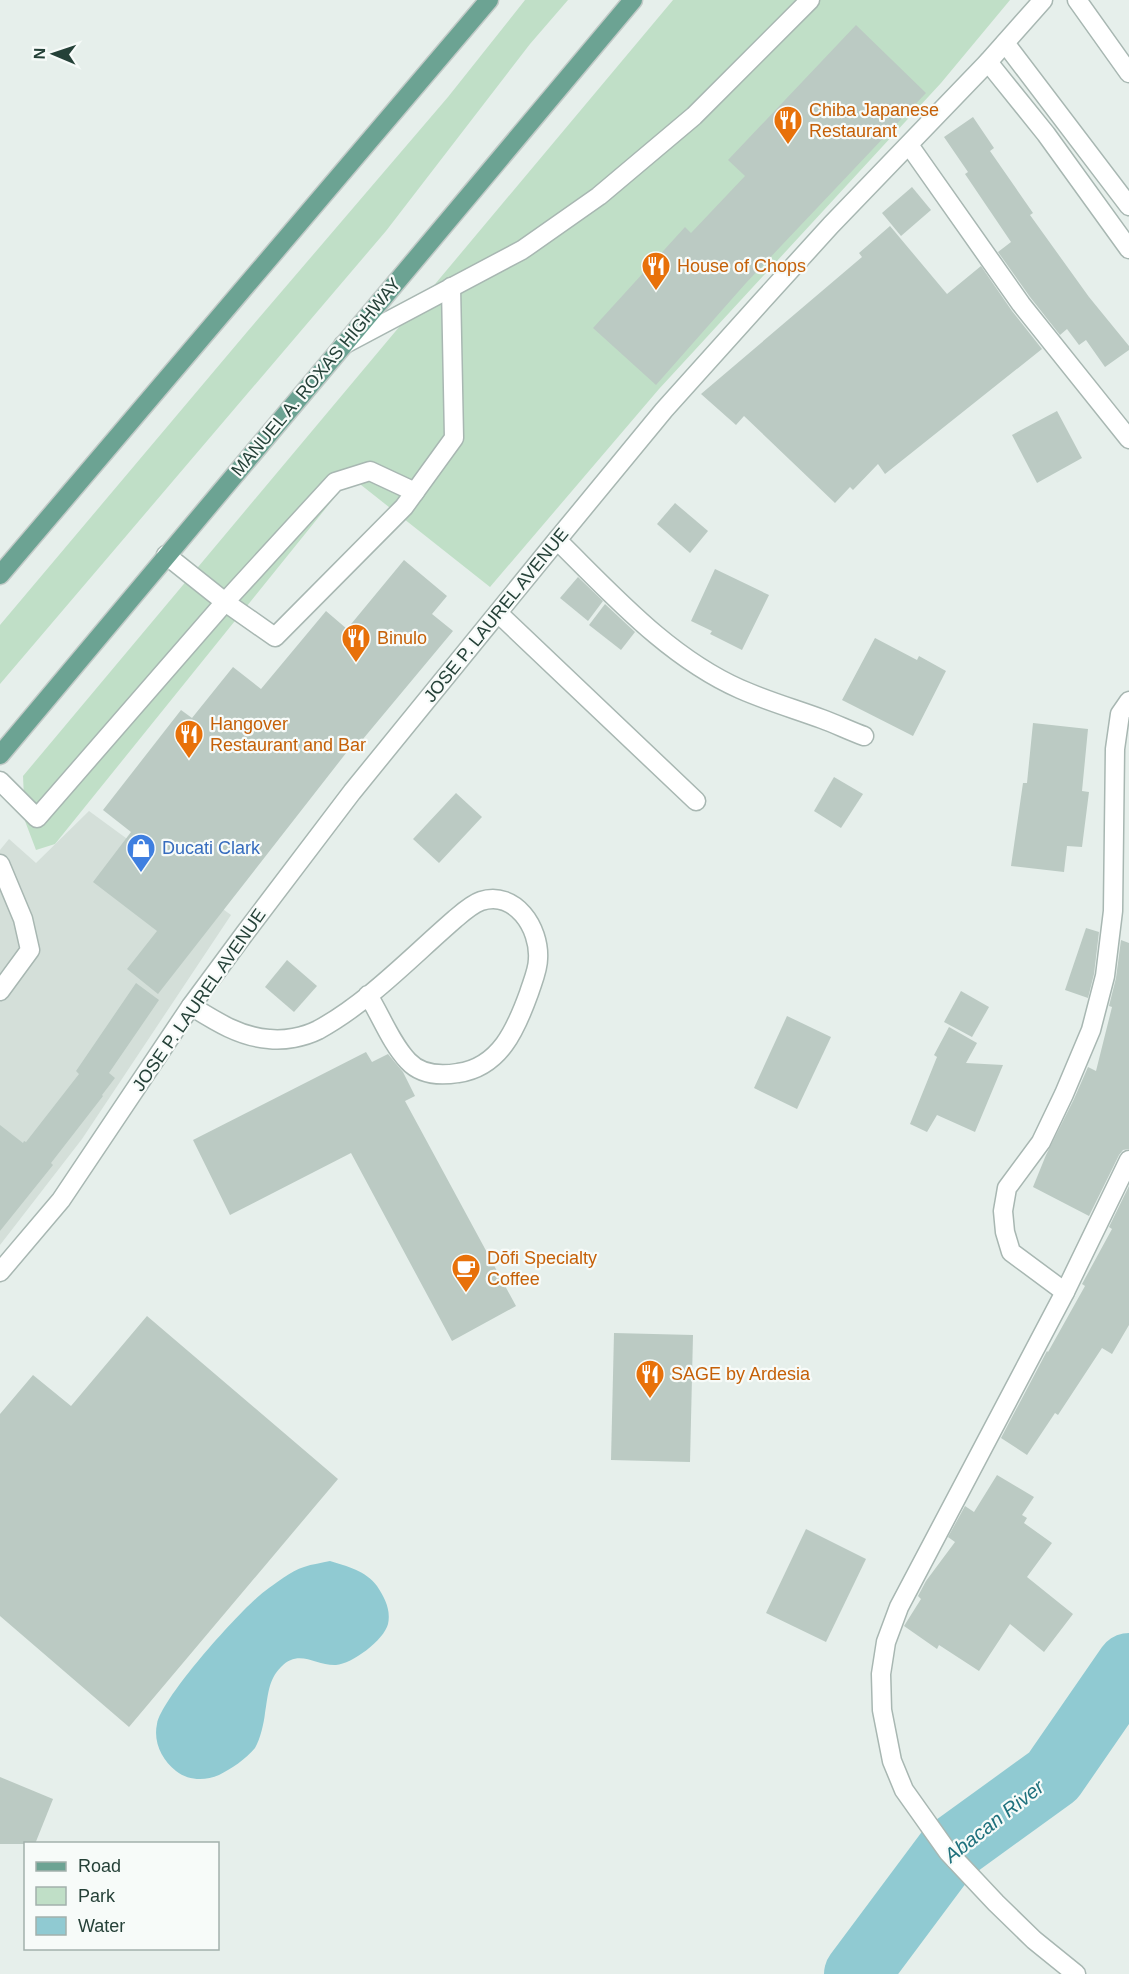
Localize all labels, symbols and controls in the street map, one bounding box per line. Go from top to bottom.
north arrow [24,24,84,84]
text: N [31,47,48,60]
place label: Chiba Japanese Restaurant [809,100,939,141]
restaurant icon: Chiba Japanese Restaurant [772,104,804,146]
restaurant icon: House of Chops [640,250,672,292]
place label: House of Chops [677,256,806,276]
street label: MANUEL A. ROXAS HIGHWAY [227,274,405,480]
street label: JOSE P. LAUREL AVENUE [420,524,572,706]
restaurant icon: Binulo [340,622,372,664]
place label: Binulo [377,628,427,648]
place label: Hangover Restaurant and Bar [210,714,366,755]
restaurant icon: Hangover Restaurant and Bar [173,718,205,760]
shop icon: Ducati Clark [125,832,157,874]
place label: Ducati Clark [162,838,261,858]
street label: JOSE P. LAUREL AVENUE [128,905,270,1095]
place label: Dōfi Specialty Coffee [487,1248,597,1289]
cafe icon: Dōfi Specialty Coffee [450,1252,482,1294]
restaurant icon: SAGE by Ardesia [634,1358,666,1400]
place label: SAGE by Ardesia [671,1364,811,1384]
water label: Abacan River [939,1775,1049,1867]
legend [24,1842,219,1950]
text: Road [78,1856,121,1876]
text: Park [78,1886,116,1906]
text: Water [78,1916,125,1936]

